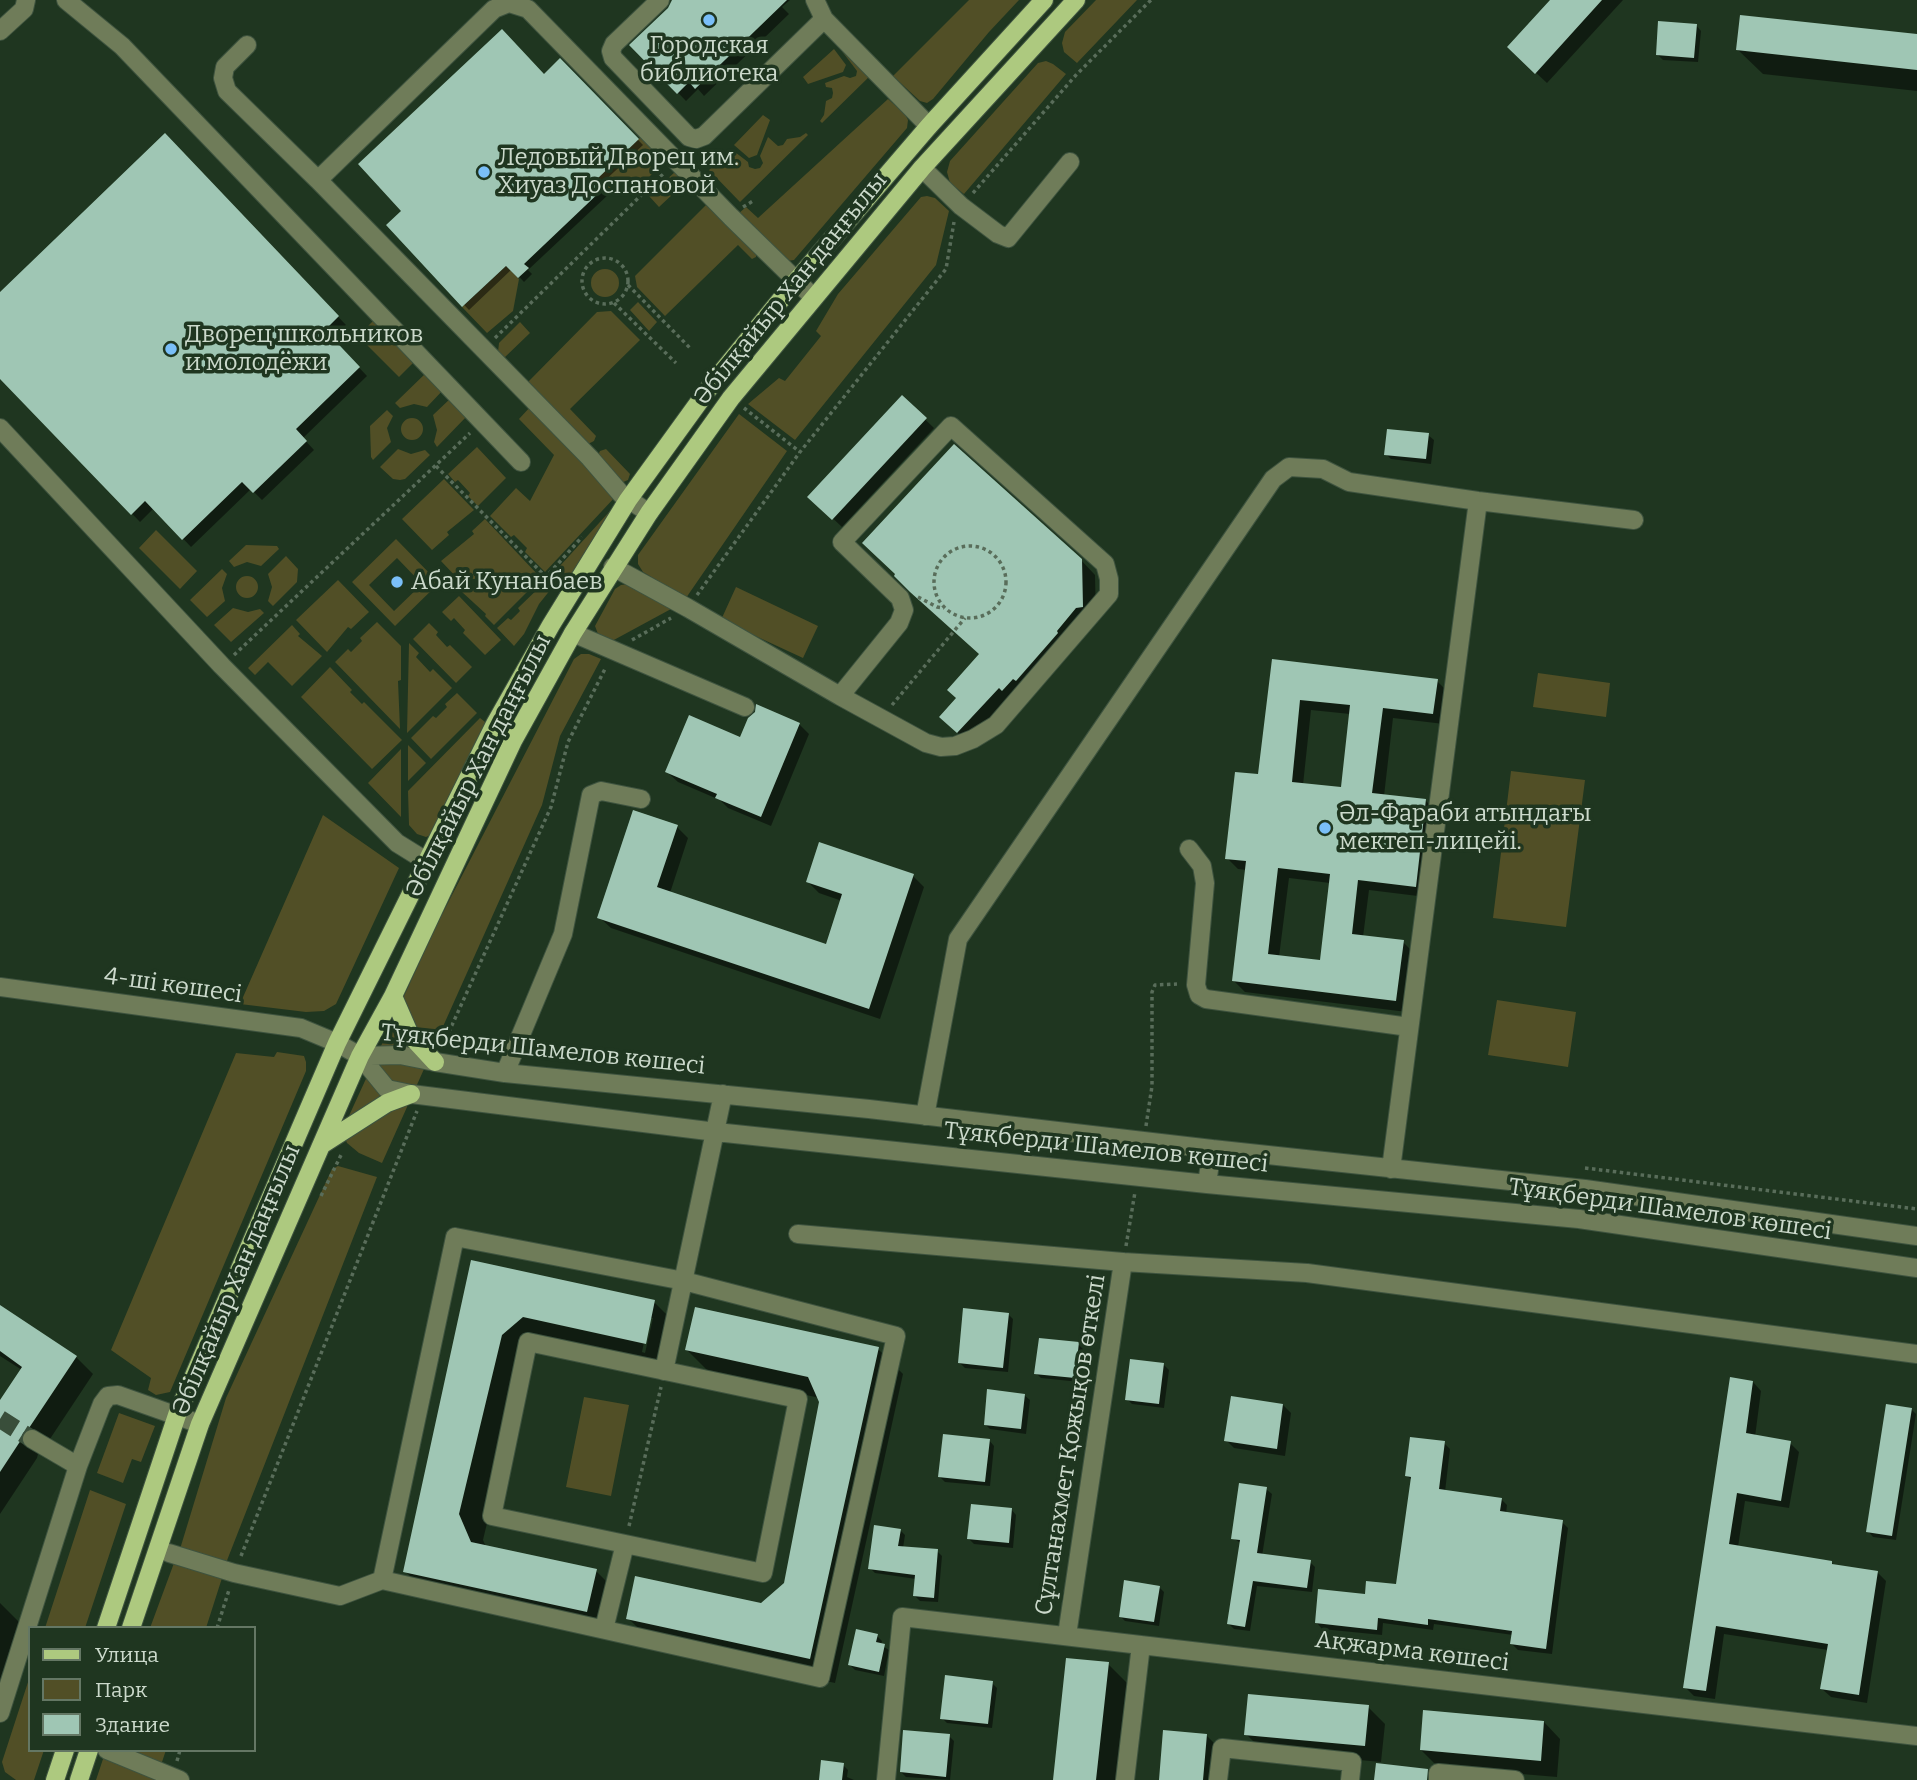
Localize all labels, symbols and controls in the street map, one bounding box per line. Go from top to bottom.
marker: Городская библиотека [701,12,717,28]
place label: Городская библиотека [640,32,778,88]
place label: Ледовый Дворец им. Хиуаз Доспановой [498,144,739,200]
marker: Ледовый Дворец им. Хиуаз Доспановой [476,164,492,180]
street label: Әбілқайыр Хан даңғылы [688,167,894,411]
place label: Дворец школьников и молодёжи [185,321,423,377]
marker: Дворец школьников и молодёжи [163,341,179,357]
place label: Абай Кунанбаев [411,568,603,596]
marker: Абай Кунанбаев [389,574,405,590]
street label: Әбілқайыр Хан даңғылы [400,630,558,902]
place label: Әл-Фараби атындағы мектеп-лицейі. [1339,800,1591,856]
marker: Әл-Фараби атындағы мектеп-лицейі. [1317,820,1333,836]
street label: 4-ші көшесі [102,962,244,1010]
street label: Тұяқберди Шамелов көшесі [379,1019,707,1081]
street label: Тұяқберди Шамелов көшесі [942,1117,1270,1179]
street label: Әбілқайыр Хан даңғылы [167,1140,307,1420]
street label: Тұяқберди Шамелов көшесі [1507,1173,1833,1247]
street label: Сұлтанахмет Қожықов өткелі [1030,1272,1112,1618]
legend [28,1626,256,1752]
street label: Ақжарма көшесі [1313,1626,1511,1678]
text: Улица [95,1642,159,1668]
text: Парк [95,1677,147,1703]
text: Здание [95,1712,170,1738]

